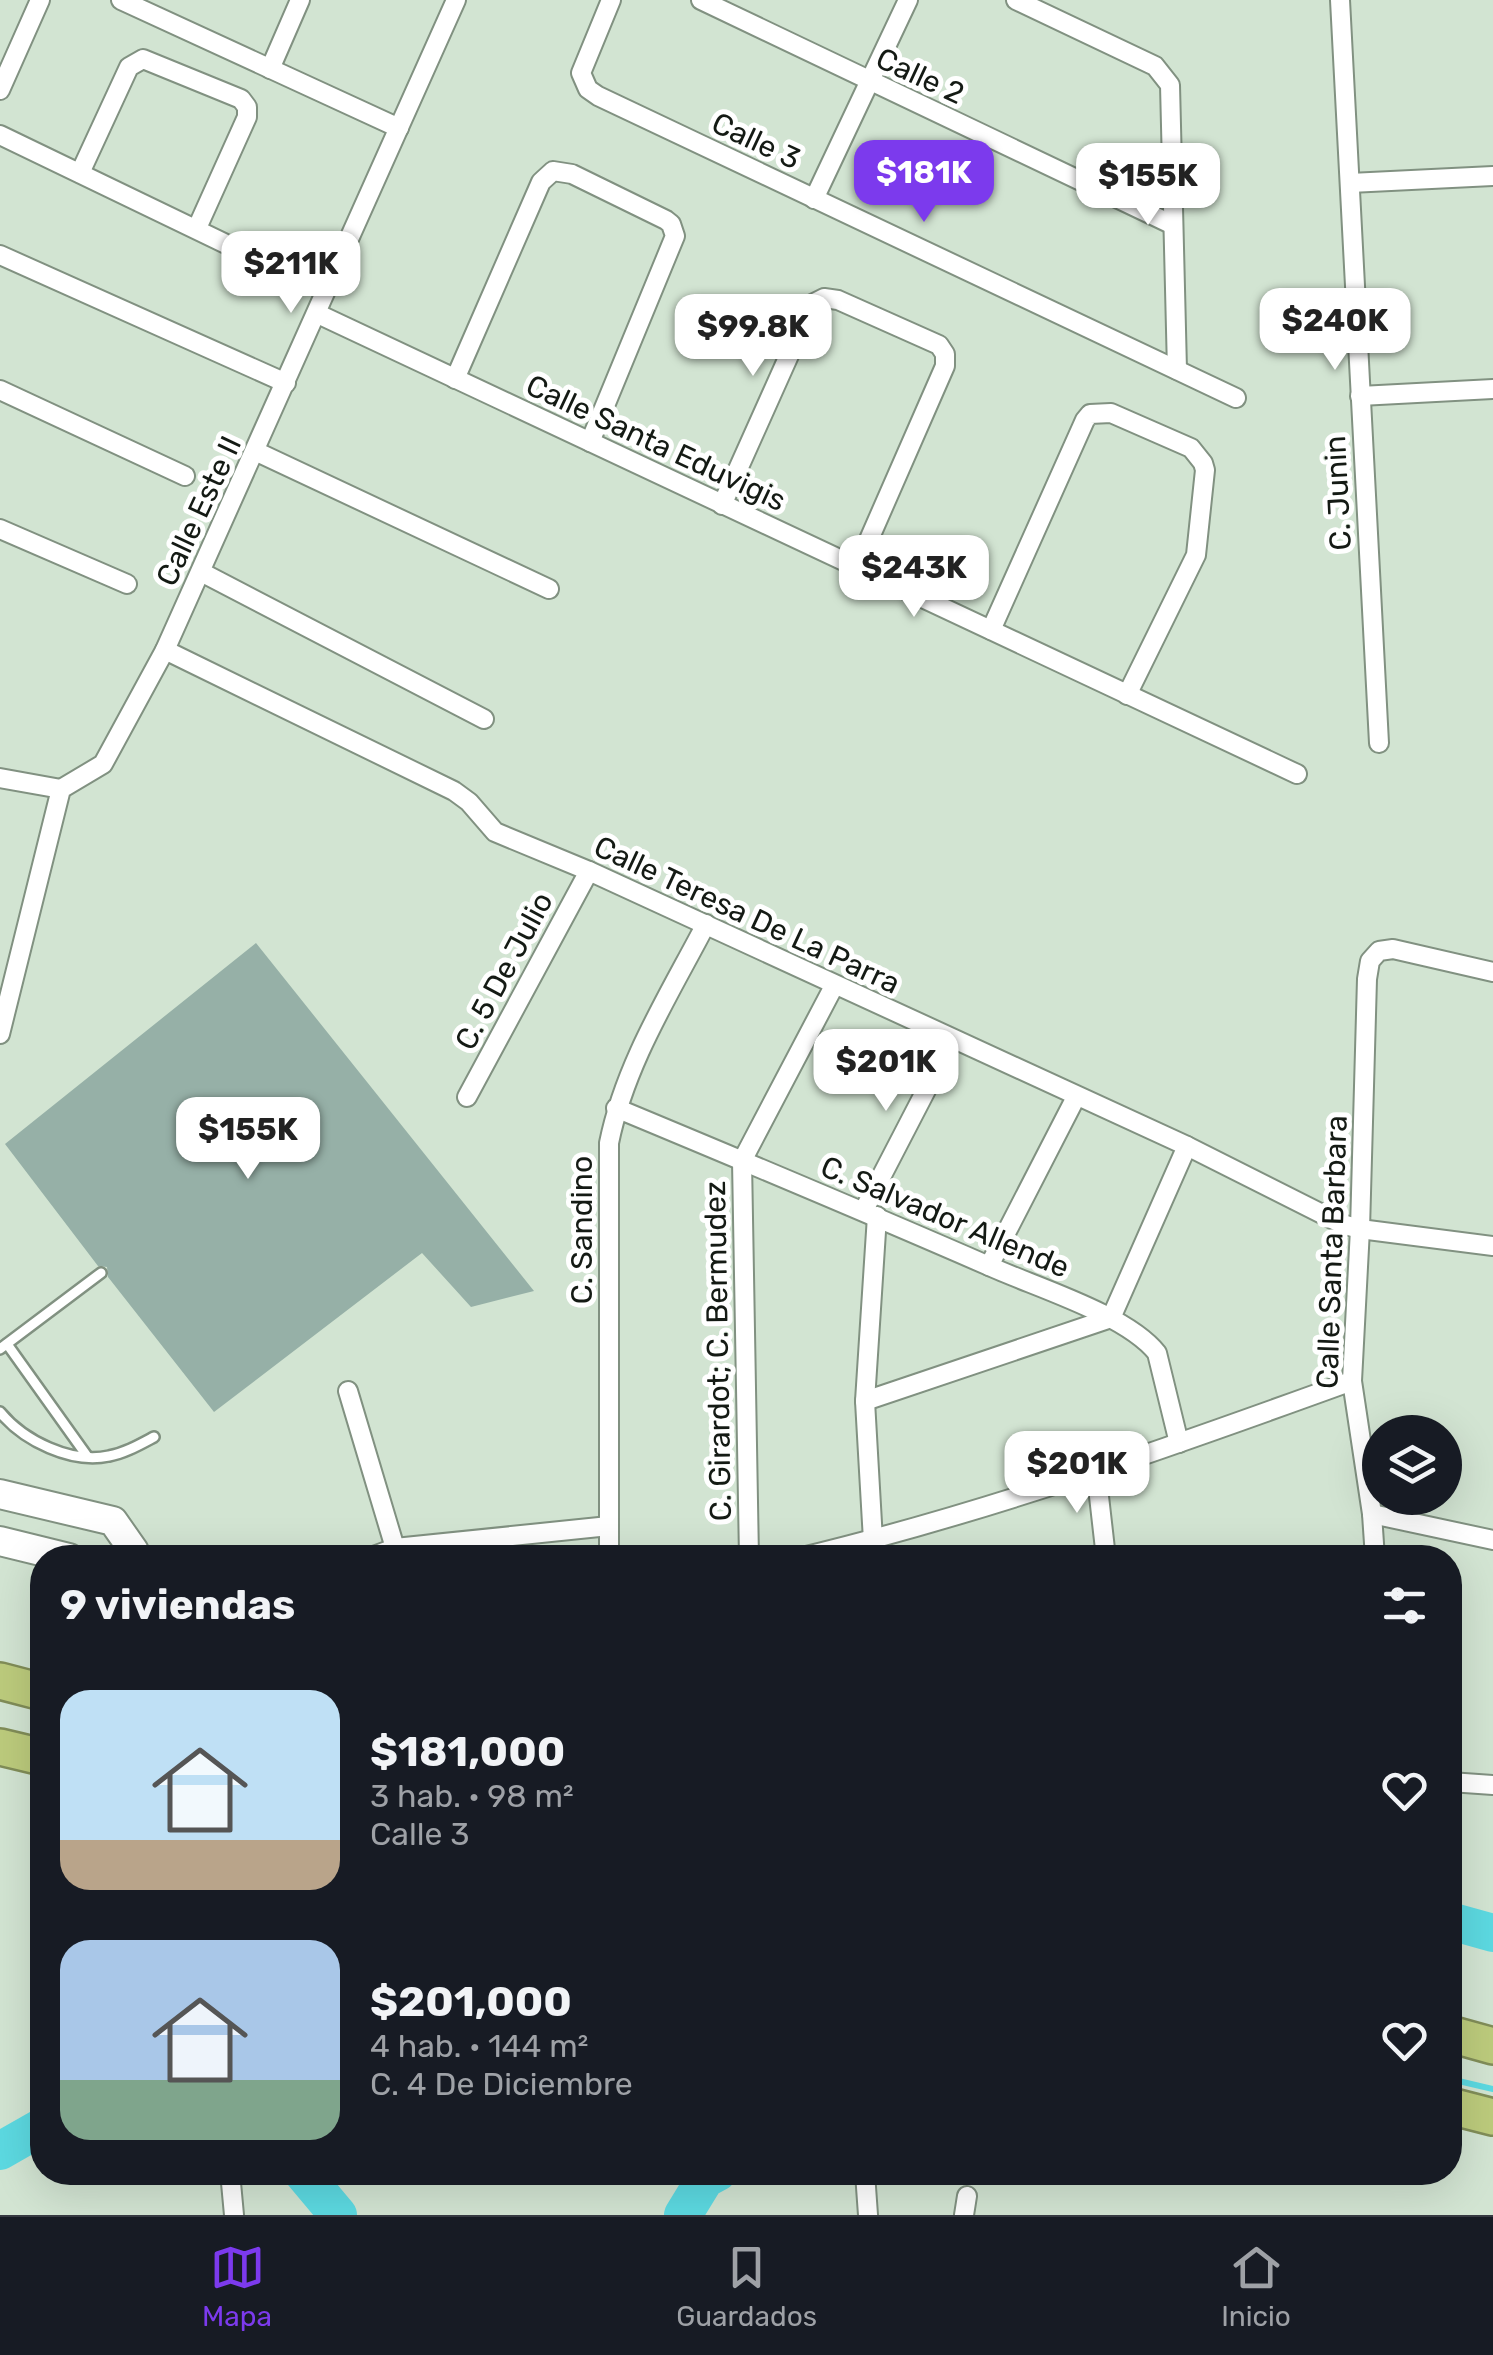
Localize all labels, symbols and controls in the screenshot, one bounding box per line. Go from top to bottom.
street label: Calle 2 [870,40,970,112]
street label: Calle 3 [706,105,806,177]
pin: $181K [854,140,994,225]
pin: $155K [1078,143,1218,228]
text: $181K [876,153,972,191]
text: $155K [1098,156,1198,194]
pin: $211K [221,231,361,316]
text: $211K [243,244,339,282]
pin: $240K [1265,288,1405,373]
pin: $99.8K [672,294,834,379]
text: $240K [1282,301,1388,339]
text: $99.8K [697,307,809,345]
street label: Calle Santa Eduvigis [520,367,792,519]
street label: Calle Este II [149,430,249,592]
street label: C. Junin [1317,435,1359,551]
pin: $243K [844,535,984,620]
text: $243K [861,548,967,586]
street label: Calle Teresa De La Parra [588,828,906,1002]
street label: C. 5 De Julio [447,886,561,1056]
pin: $201K [816,1029,956,1114]
text: $201K [835,1042,937,1080]
pin: $155K [178,1097,318,1182]
text: $155K [198,1110,298,1148]
street label: Calle Santa Barbara [1309,1114,1355,1390]
street label: C. Salvador Allende [815,1148,1075,1286]
street label: C. Sandino [564,1156,600,1304]
street label: C. Girardot; C. Bermudez [697,1180,739,1522]
map controls [1362,1415,1462,1515]
button: layers [1362,1415,1462,1515]
pin: $201K [1007,1431,1147,1516]
text: $201K [1026,1444,1128,1482]
icon: filters [1377,1578,1432,1633]
text: 9 viviendas [60,1580,295,1630]
text: $181,000 [370,1727,565,1777]
icon: home [140,1730,260,1850]
icon: heart [1377,1763,1432,1818]
text: 3 hab. · 98 m² [370,1777,574,1815]
text: Calle 3 [370,1815,470,1853]
text: $201,000 [370,1977,572,2027]
icon: home [140,1980,260,2100]
icon: heart [1377,2013,1432,2068]
text: 4 hab. · 144 m² [370,2027,589,2065]
text: C. 4 De Diciembre [370,2065,633,2103]
tab: Mapa [202,2240,272,2333]
tab: Guardados [676,2240,817,2333]
tab: Inicio [1221,2240,1291,2333]

